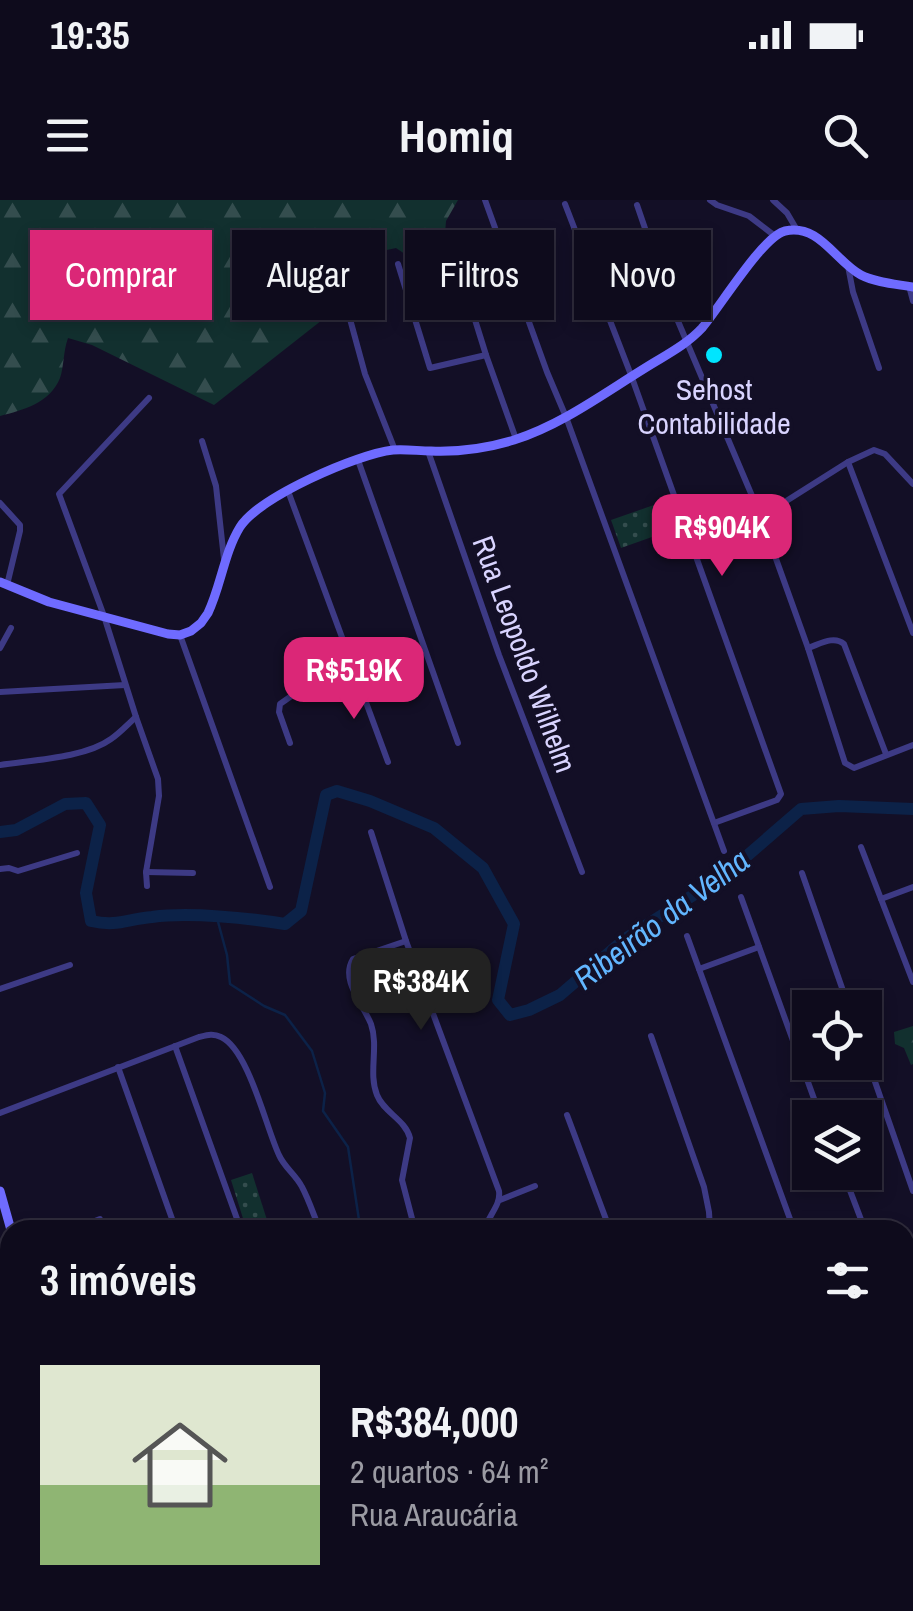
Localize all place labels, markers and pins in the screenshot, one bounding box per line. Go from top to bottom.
marker: Sehost Contabilidade [703,344,725,366]
place label: Sehost Contabilidade [637,369,791,443]
pin: R$904K [641,494,803,579]
pin: R$519K [273,637,435,722]
pin: R$384K [340,948,502,1033]

